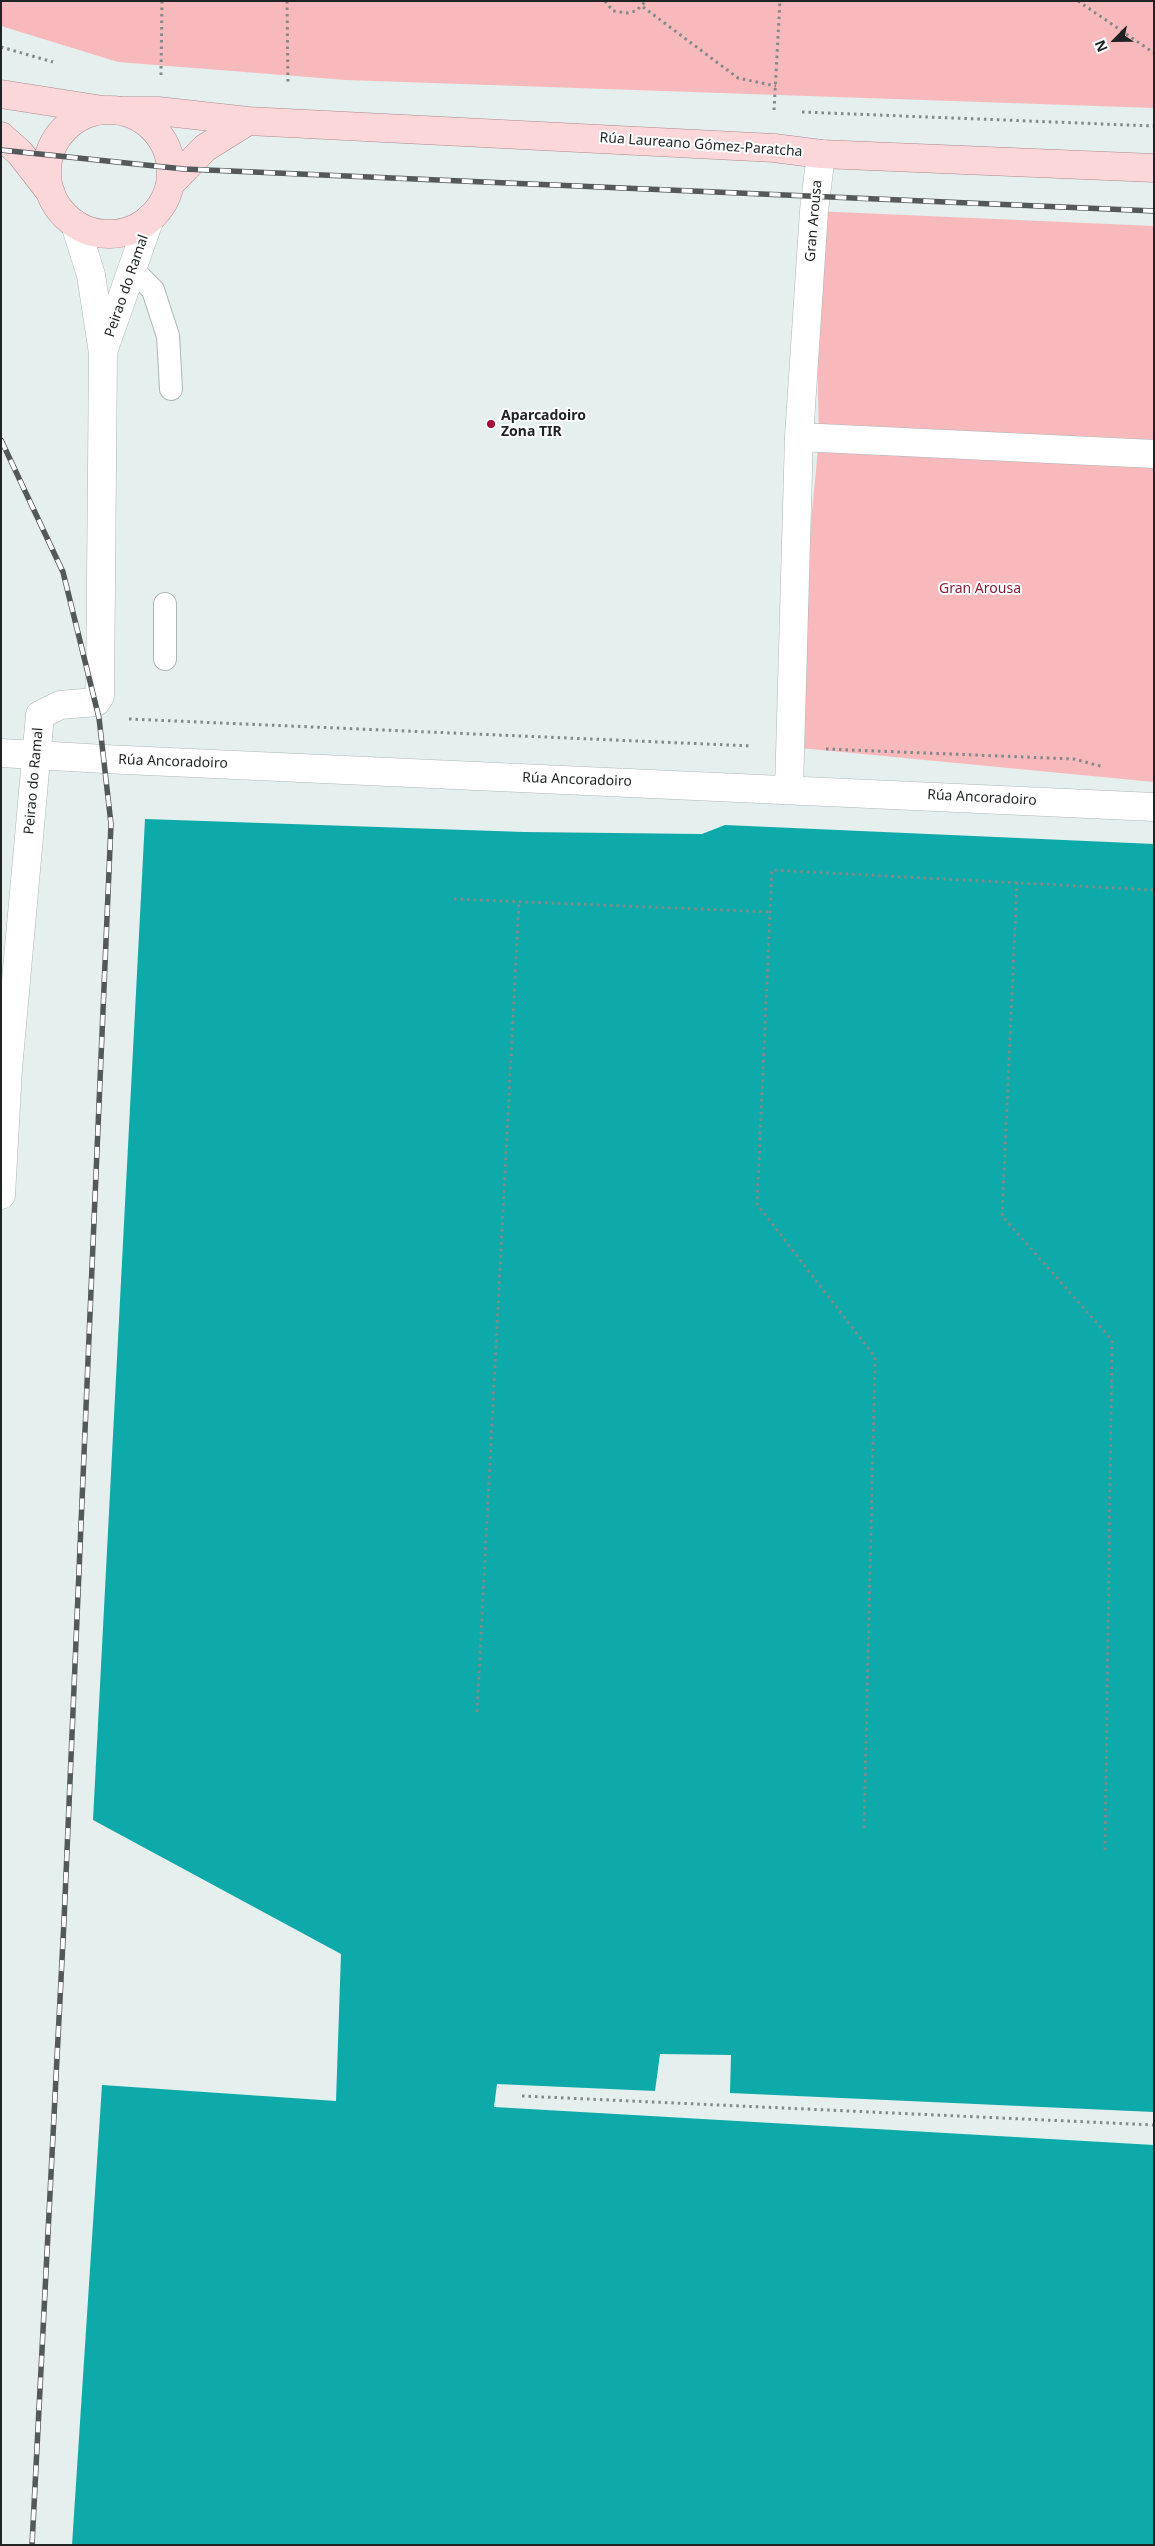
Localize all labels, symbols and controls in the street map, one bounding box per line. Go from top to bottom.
north arrow [1090,15,1140,65]
text: N [1090,37,1112,55]
street label: Rúa Laureano Gómez-Paratcha [599,130,803,160]
street label: Gran Arousa [802,179,826,263]
street label: Peirao do Ramal [102,233,152,339]
place label: Aparcadoiro Zona TIR [501,408,586,441]
marker: Aparcadoiro Zona TIR [485,418,497,430]
park label: Gran Arousa [939,581,1021,597]
street label: Peirao do Ramal [21,727,47,835]
street label: Rúa Ancoradoiro [118,752,228,772]
street label: Rúa Ancoradoiro [522,770,632,790]
street label: Rúa Ancoradoiro [927,787,1037,809]

